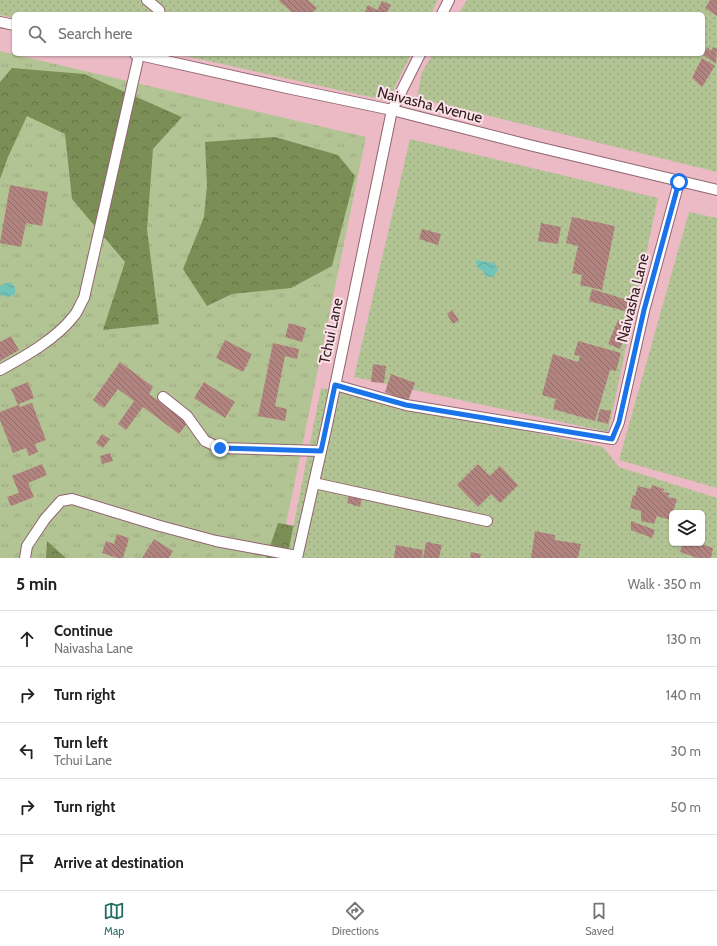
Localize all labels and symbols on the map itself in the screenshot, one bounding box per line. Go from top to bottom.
street label: Naivasha Avenue [376,83,485,127]
route start [670,173,688,191]
street label: Naivasha Lane [613,251,653,344]
street label: Tchui Lane [315,296,347,366]
route end [211,439,229,457]

